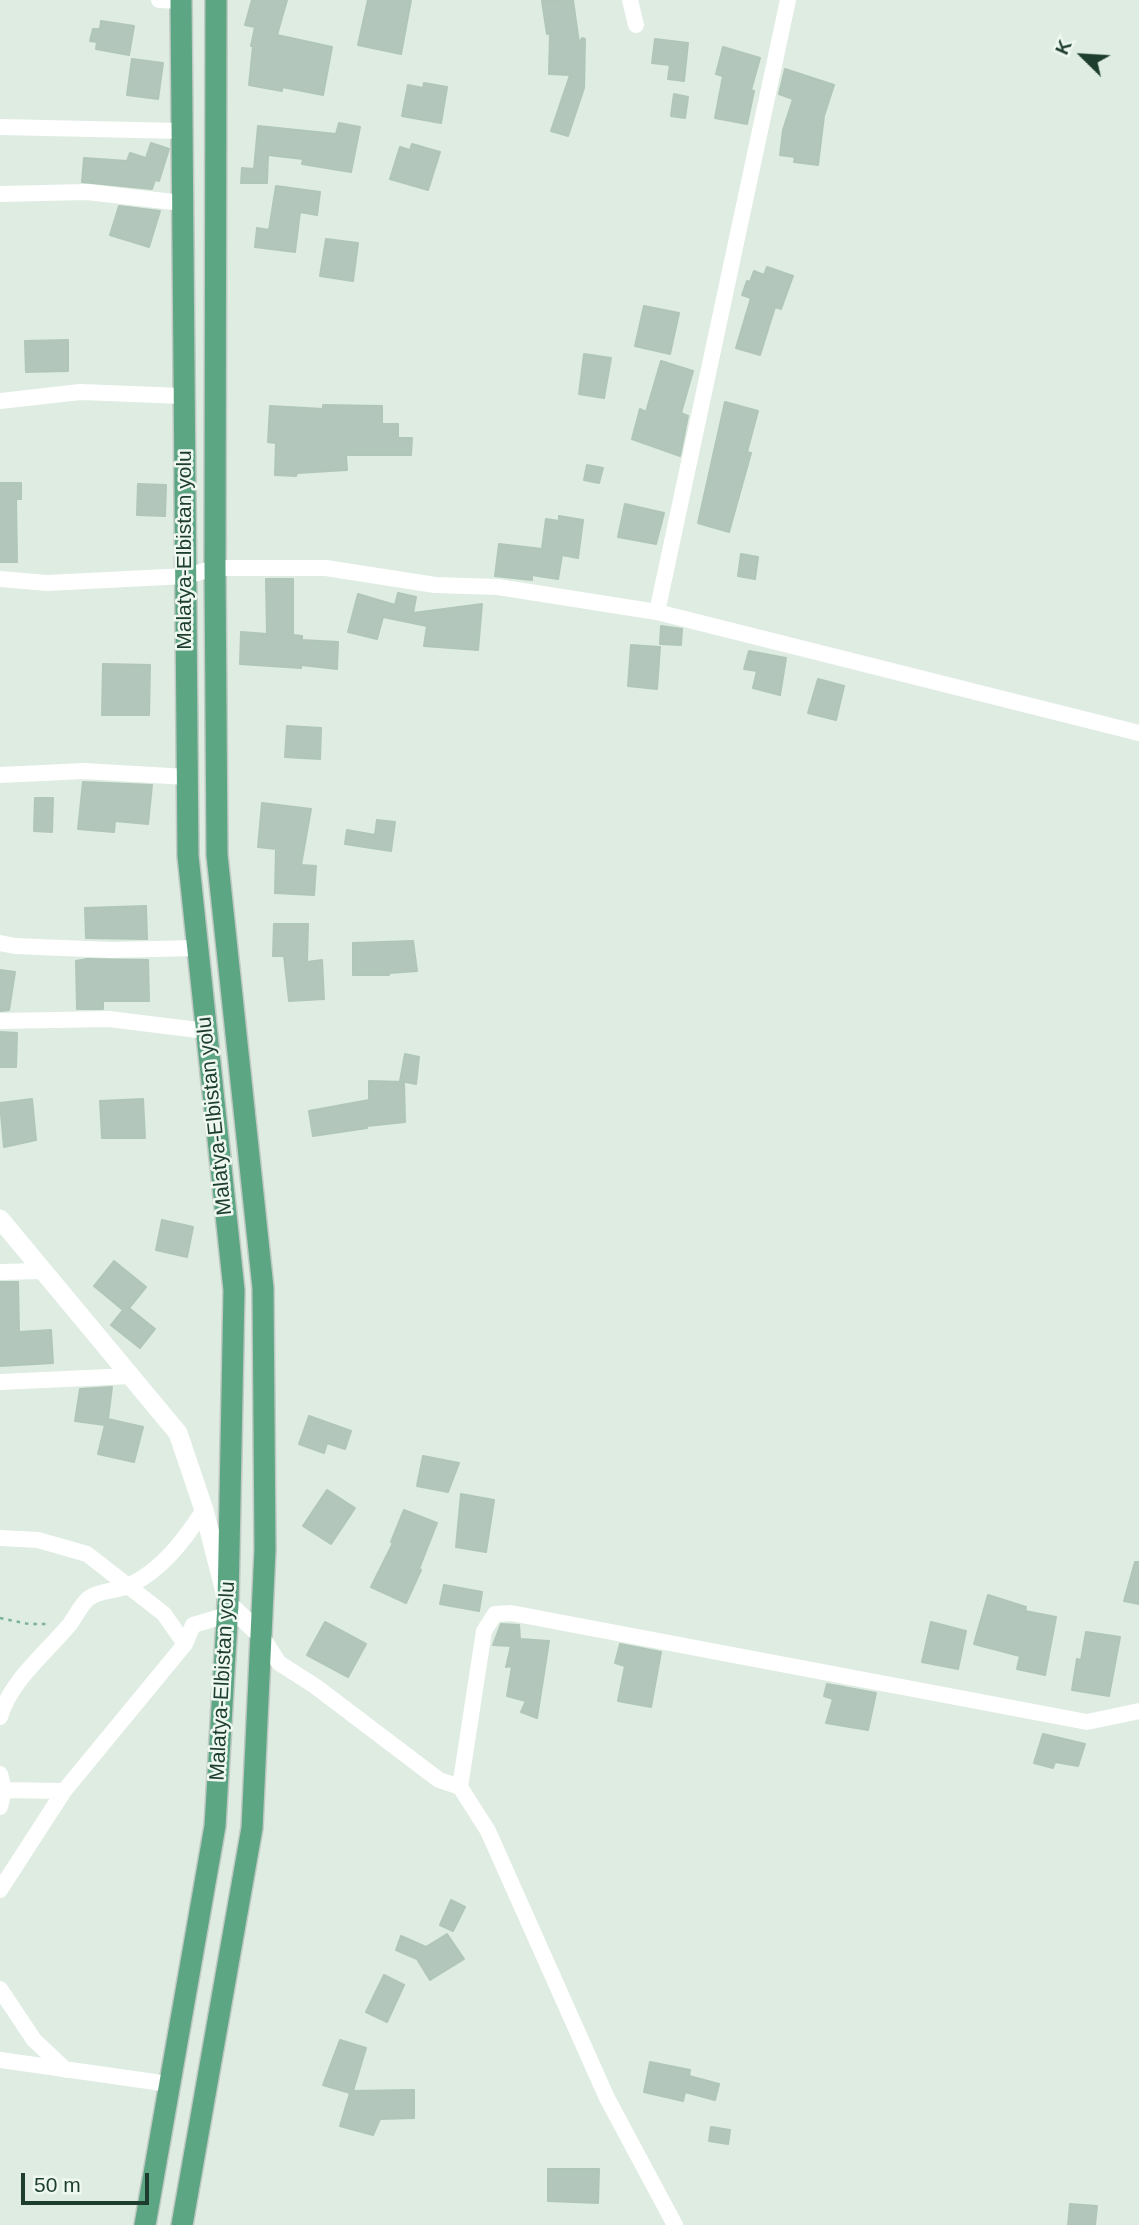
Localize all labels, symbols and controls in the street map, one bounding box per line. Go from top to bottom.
north arrow [1048,21,1118,91]
text: K [1051,37,1076,58]
street label: Malatya-Elbistan yolu [172,450,198,650]
street label: Malatya-Elbistan yolu [192,1015,238,1217]
street label: Malatya-Elbistan yolu [205,1581,241,1781]
scale bar [24,2158,152,2202]
text: 50 m [34,2173,81,2196]

